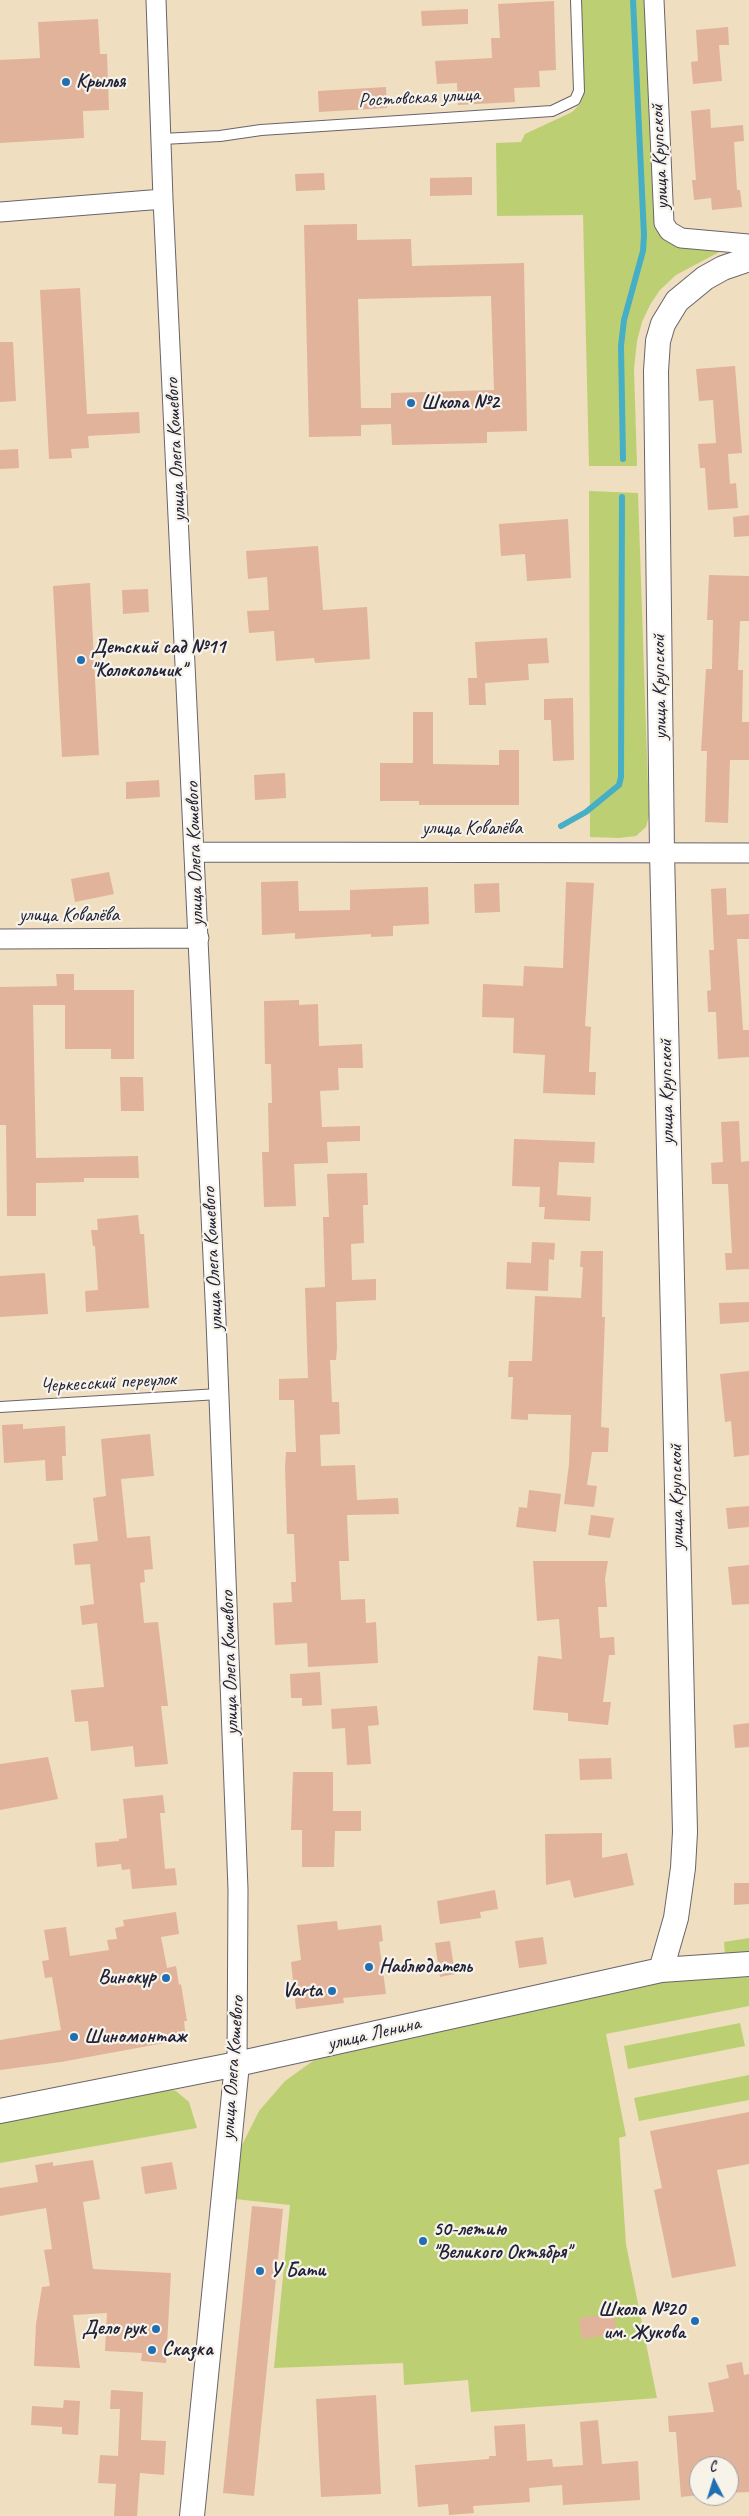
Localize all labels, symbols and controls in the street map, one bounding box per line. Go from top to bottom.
place label: Крылья [76,70,125,94]
marker: Крылья [60,76,72,88]
street label: Ростовская улица [358,83,480,113]
street label: улица Крупской [645,104,675,210]
street label: улица Олега Кошевого [160,377,192,523]
place label: Школа №2 [421,391,499,415]
marker: Школа №2 [405,397,417,409]
street label: улица Крупской [647,634,673,740]
place label: Детский сад №11 "Колокольчик" [91,636,225,683]
marker: Детский сад №11 "Колокольчик" [75,654,87,666]
street label: улица Олега Кошевого [180,782,210,926]
street label: улица Ковалёва [422,817,522,841]
street label: улица Ковалёва [19,904,119,928]
street label: улица Крупской [654,1039,680,1145]
street label: улица Олега Кошевого [197,1186,229,1332]
street label: Черкесский переулок [39,1367,177,1399]
street label: улица Крупской [664,1444,690,1550]
street label: улица Олега Кошевого [215,1591,245,1735]
place label: Наблюдатель [379,1955,472,1979]
marker: Наблюдатель [363,1961,375,1973]
place label: Винокур [98,1966,156,1990]
marker: Винокур [160,1972,172,1984]
place label: Varta [282,1979,322,2003]
marker: Varta [326,1985,338,1997]
street label: улица Олега Кошевого [216,1995,250,2141]
street label: улица Ленина [325,2012,423,2056]
place label: Шиномонтаж [84,2025,186,2049]
marker: Шиномонтаж [68,2031,80,2043]
place label: 50-летию "Великого Октября" [433,2218,571,2265]
marker: 50-летию "Великого Октября" [417,2235,429,2247]
place label: У Бати [270,2259,326,2283]
marker: У Бати [254,2265,266,2277]
place label: Школа №20 им. Жукова [598,2298,685,2345]
marker: Школа №20 им. Жукова [689,2315,701,2327]
place label: Дело рук [82,2317,146,2341]
marker: Дело рук [150,2323,162,2335]
place label: Сказка [162,2338,213,2362]
marker: Сказка [146,2344,158,2356]
north arrow [689,2456,739,2506]
text: С [709,2458,717,2475]

